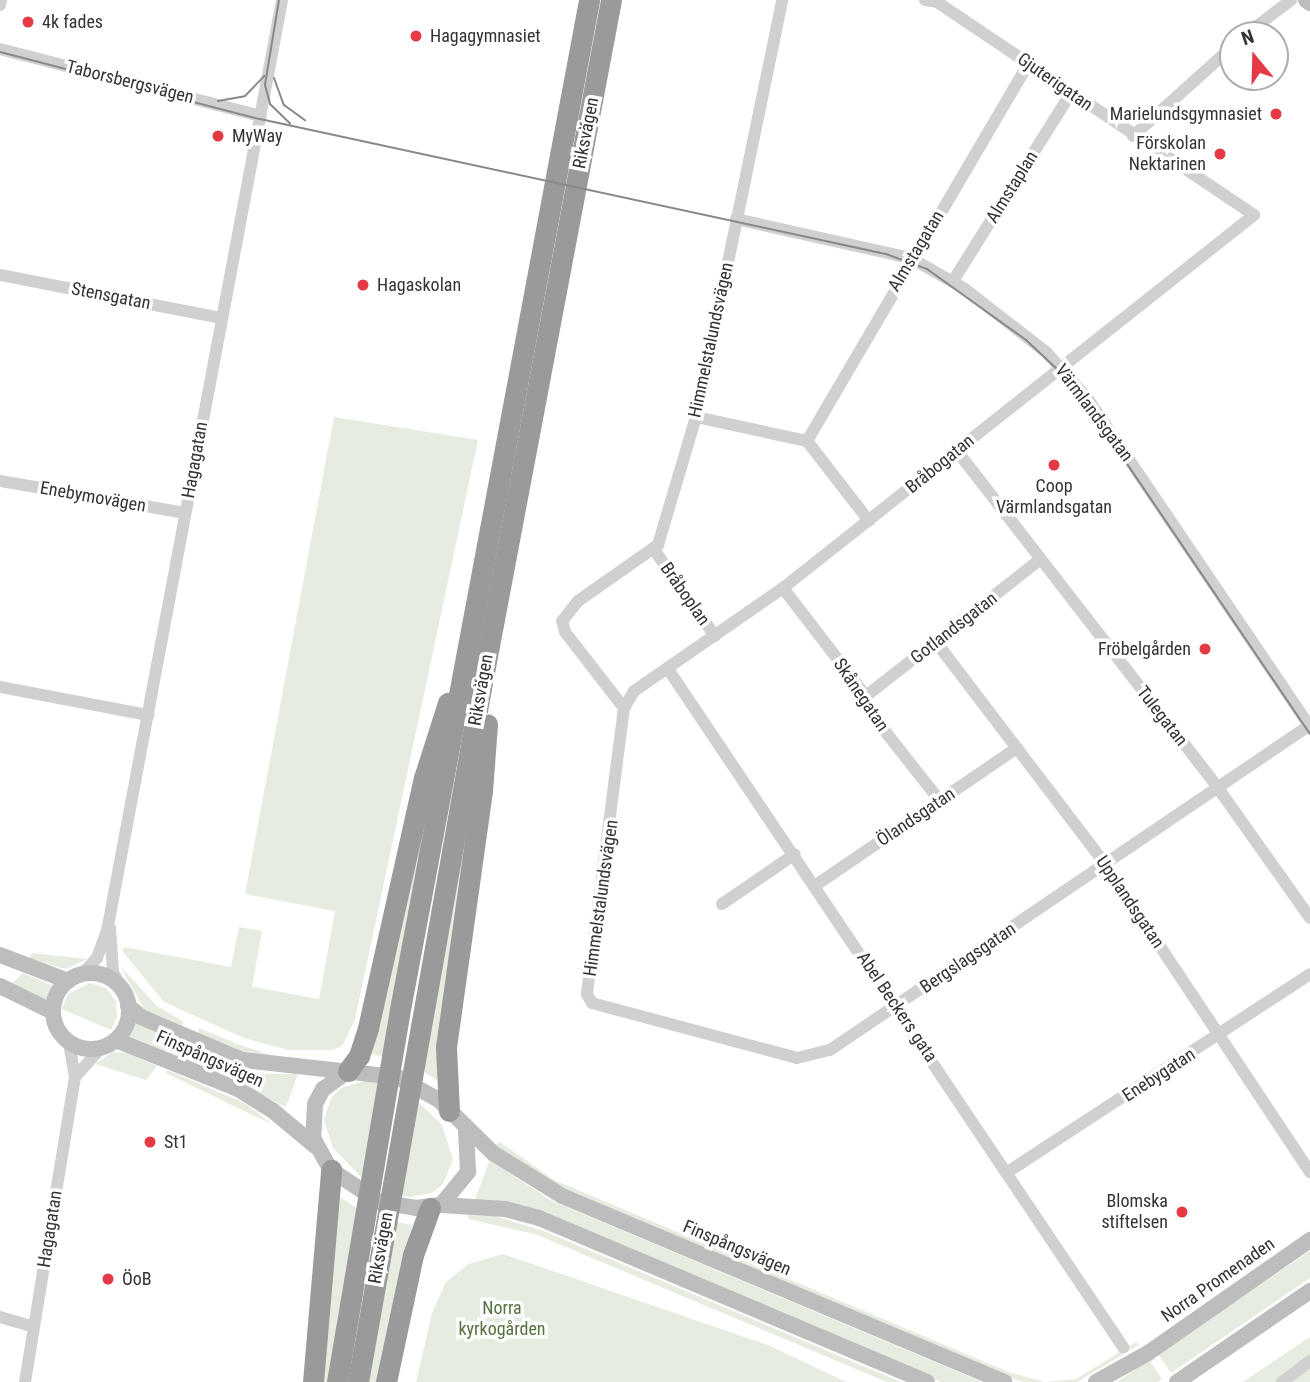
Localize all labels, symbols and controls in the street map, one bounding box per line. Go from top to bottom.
place label: 4k fades [42,11,103,33]
marker: 4k fades [20,14,36,30]
north arrow [1219,21,1289,91]
place label: Hagagymnasiet [430,25,541,47]
text: N [1238,25,1257,50]
marker: Hagagymnasiet [408,28,424,44]
street label: Gjuterigatan [1013,48,1097,116]
street label: Taborsbergsvägen [64,56,196,108]
street label: Riksvägen [569,95,603,171]
place label: Marielundsgymnasiet [1110,103,1262,125]
marker: Marielundsgymnasiet [1268,106,1284,122]
place label: MyWay [232,125,283,147]
marker: MyWay [210,128,226,144]
place label: Förskolan Nektarinen [1129,133,1206,176]
marker: Förskolan Nektarinen [1212,146,1228,162]
street label: Almstaplan [981,147,1043,227]
street label: Almstagatan [883,207,949,295]
street label: Himmelstalundsvägen [684,260,738,420]
place label: Hagaskolan [377,274,461,296]
marker: Hagaskolan [355,277,371,293]
street label: Stensgatan [70,278,152,314]
street label: Värmlandsgatan [1050,360,1138,466]
street label: Hagagatan [178,420,212,500]
street label: Bråbogatan [901,430,979,498]
marker: Coop Värmlandsgatan [1046,457,1062,473]
place label: Coop Värmlandsgatan [996,476,1112,518]
street label: Enebymovägen [38,477,148,517]
street label: Bråboplan [656,558,714,630]
street label: Gotlandsgatan [906,588,1002,668]
place label: Fröbelgården [1098,638,1191,660]
marker: Fröbelgården [1197,641,1213,657]
street label: Riksvägen [464,653,498,727]
street label: Skånegatan [829,654,893,736]
street label: Tulegatan [1132,682,1192,750]
street label: Ölandsgatan [873,783,959,851]
street label: Himmelstalundsvägen [579,818,623,978]
street label: Upplandsgatan [1091,852,1169,952]
street label: Bergslagsgatan [916,918,1020,998]
street label: Abel Beckers gata [852,948,942,1066]
street label: Finspångsvägen [153,1026,267,1092]
street label: Enebygatan [1119,1043,1199,1107]
place label: St1 [164,1131,188,1153]
marker: St1 [142,1134,158,1150]
street label: Hagagatan [33,1189,67,1269]
place label: Blomska stiftelsen [1101,1191,1168,1234]
marker: Blomska stiftelsen [1174,1204,1190,1220]
street label: Riksvägen [364,1211,398,1285]
street label: Finspångsvägen [680,1216,794,1280]
street label: Norra Promenaden [1157,1233,1279,1327]
place label: ÖoB [122,1268,152,1290]
marker: ÖoB [100,1271,116,1287]
park label: Norra kyrkogården [458,1298,546,1340]

